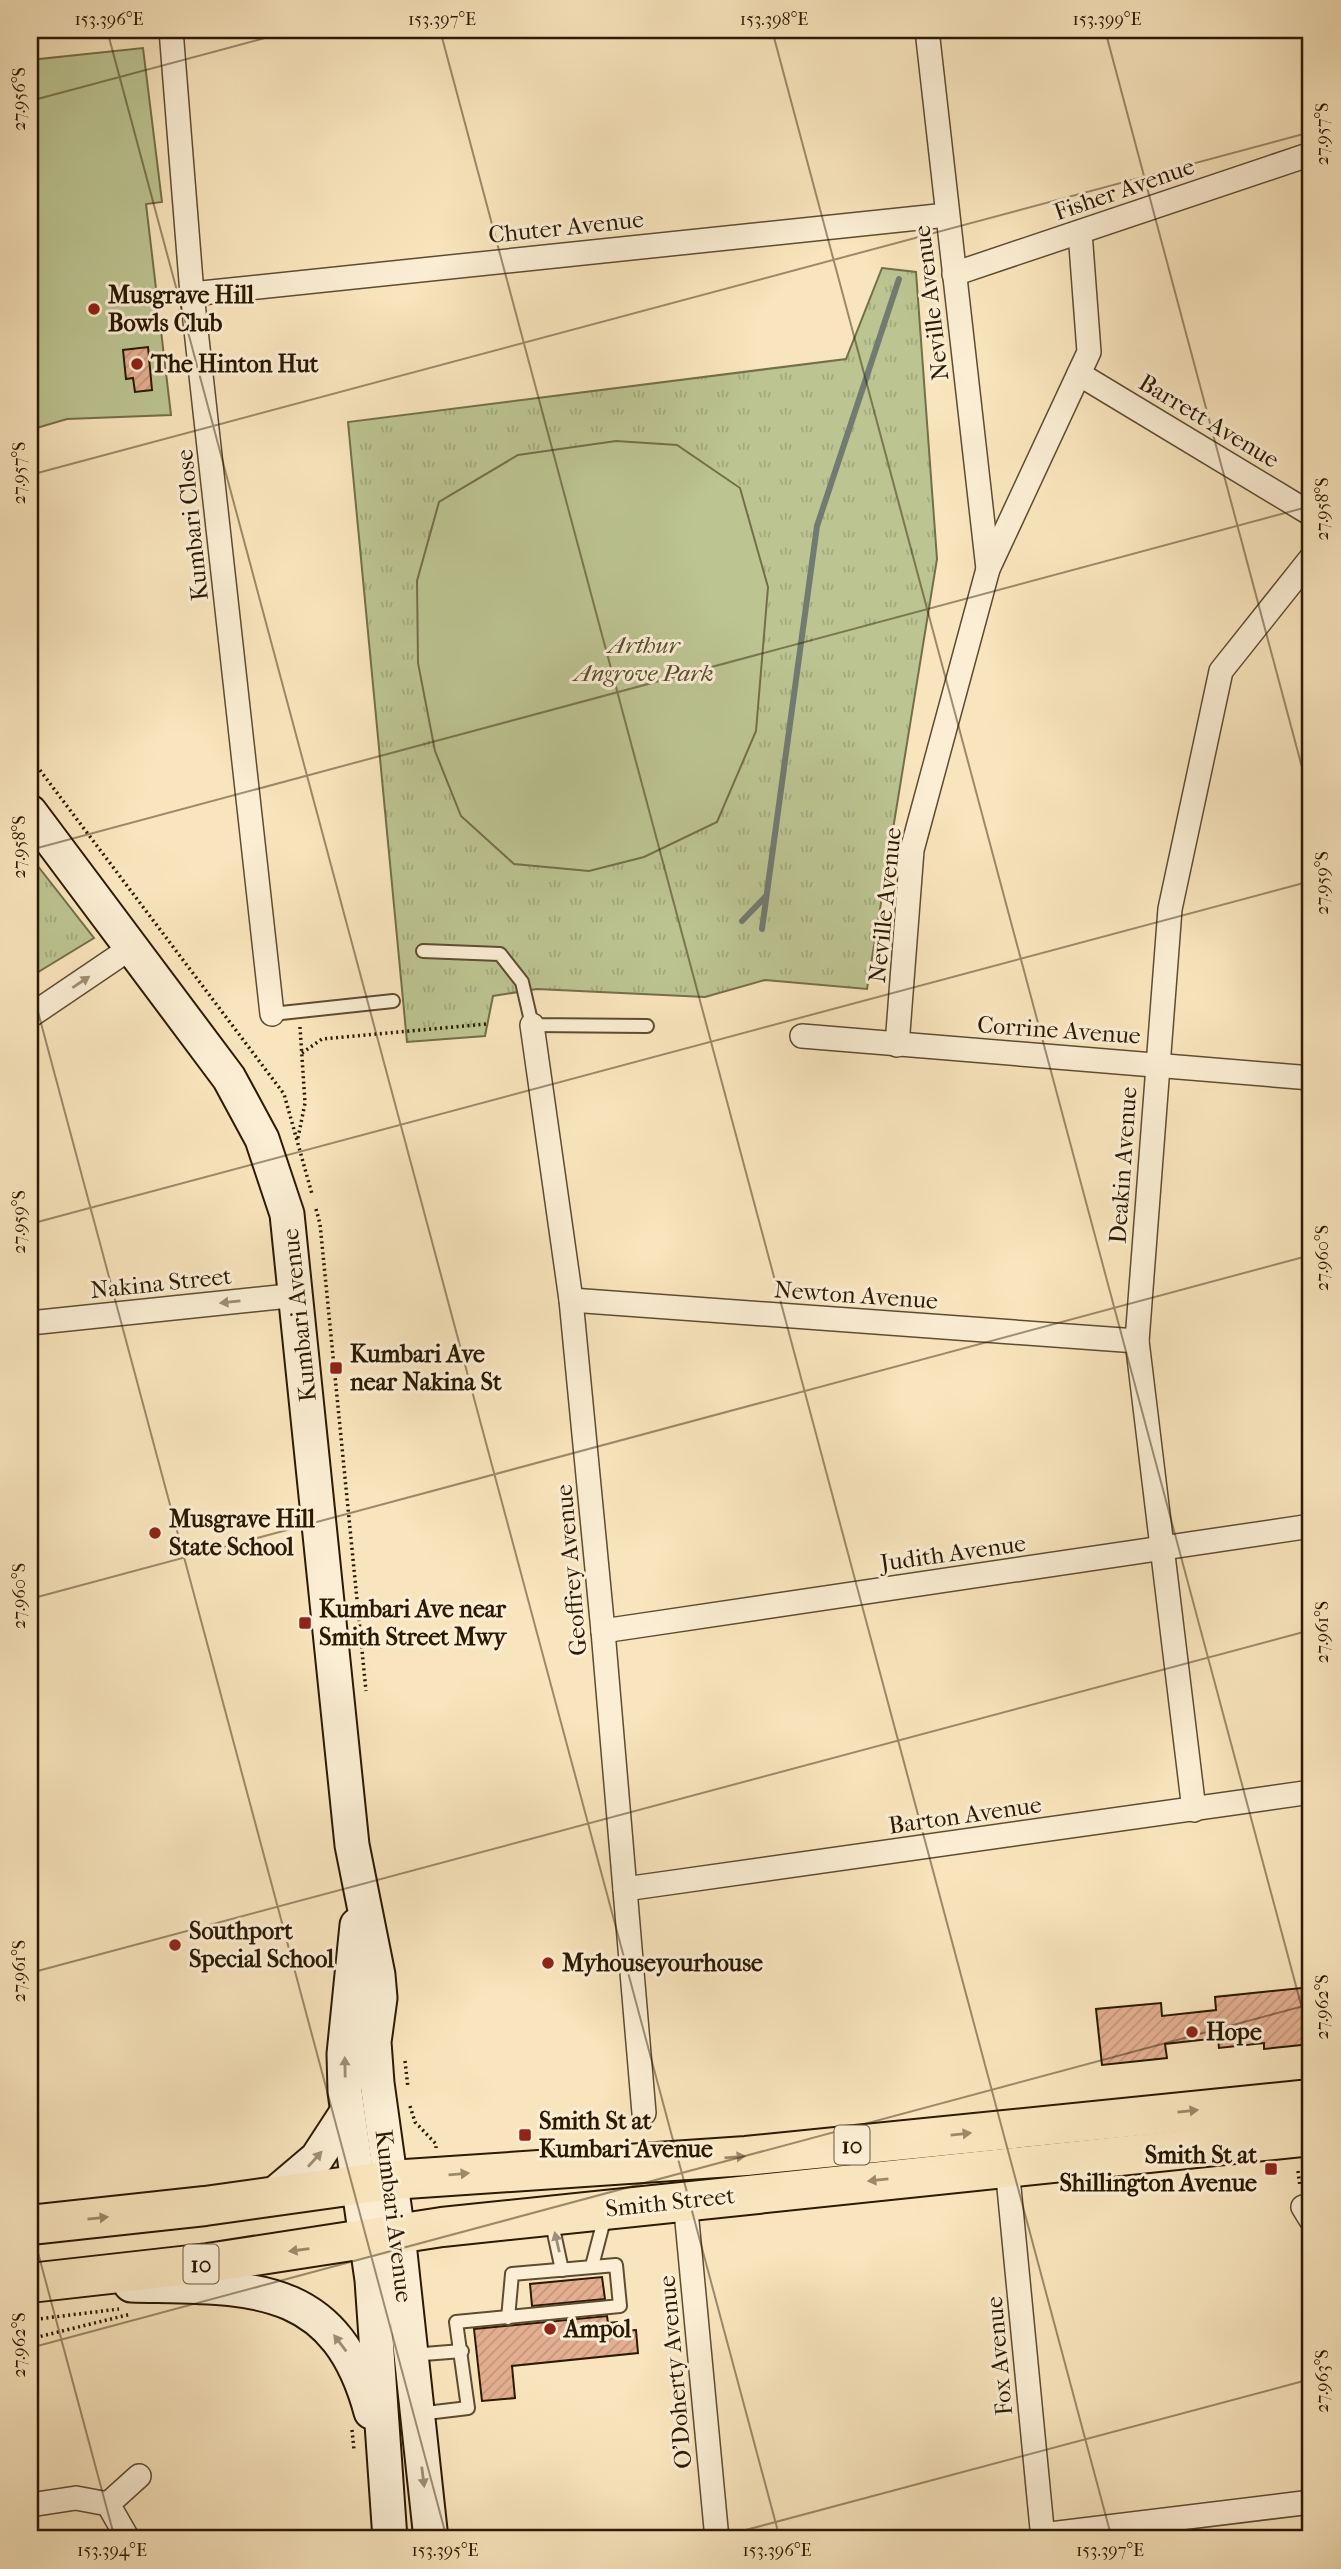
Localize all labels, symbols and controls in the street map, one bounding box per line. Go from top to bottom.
text: 153.396°E [74,9,144,30]
text: 153.397°E [408,9,476,30]
text: 153.398°E [740,9,808,30]
text: 153.399°E [1073,9,1141,30]
text: 27.956°S [9,67,30,131]
text: 27.957°S [1312,103,1333,165]
street label: Fisher Avenue [1050,152,1198,226]
street label: Chuter Avenue [487,205,645,249]
street label: Neville Avenue [908,224,954,382]
place label: Musgrave Hill Bowls Club [108,281,254,337]
marker: Musgrave Hill Bowls Club [86,301,102,317]
place label: The Hinton Hut [150,350,319,378]
marker: The Hinton Hut [129,356,145,372]
street label: Barrett Avenue [1134,368,1284,474]
text: 27.957°S [9,442,30,504]
street label: Kumbari Close [170,448,214,602]
text: 27.958°S [1312,478,1333,541]
park label: Arthur Angrove Park [571,631,714,687]
text: 27.958°S [9,816,30,879]
street label: Neville Avenue [863,826,907,984]
text: 27.959°S [1312,851,1333,915]
one-way arrow [71,975,91,988]
street label: Corrine Avenue [976,1010,1142,1050]
street label: Deakin Avenue [1104,1085,1142,1244]
text: 27.959°S [9,1190,30,1254]
text: 27.960°S [1312,1225,1333,1291]
street label: Kumbari Avenue [276,1227,322,1403]
street label: Nakina Street [89,1262,233,1304]
street label: Newton Avenue [773,1275,939,1315]
one-way arrow [218,1297,240,1308]
place label: Kumbari Ave near Nakina St [349,1340,502,1396]
marker: Kumbari Ave near Nakina St [328,1360,344,1376]
street label: Geoffrey Avenue [550,1483,592,1657]
place label: Musgrave Hill State School [169,1505,315,1561]
marker: Musgrave Hill State School [147,1525,163,1541]
street label: Judith Avenue [876,1529,1028,1577]
text: 27.960°S [9,1563,30,1629]
place label: Kumbari Ave near Smith Street Mwy [319,1595,507,1651]
text: 27.961°S [1312,1601,1333,1663]
marker: Kumbari Ave near Smith Street Mwy [297,1615,313,1631]
street label: Barton Avenue [887,1790,1043,1840]
place label: Southport Special School [189,1917,334,1973]
marker: Southport Special School [167,1937,183,1953]
text: 27.961°S [9,1940,30,2002]
place label: Myhouseyourhouse [562,1949,763,1977]
marker: Myhouseyourhouse [540,1955,556,1971]
text: 27.962°S [1312,1974,1333,2040]
place label: Hope [1206,2018,1262,2046]
marker: Hope [1184,2024,1200,2040]
one-way arrow [339,2056,350,2078]
one-way arrow [1177,2105,1199,2116]
place label: Smith St at Kumbari Avenue [539,2107,713,2163]
road number: 10 [834,2126,870,2164]
marker: Smith St at Kumbari Avenue [517,2127,533,2143]
street label: Kumbari Avenue [370,2128,419,2304]
one-way arrow [950,2128,972,2139]
place label: Smith St at Shillington Avenue [1059,2141,1257,2197]
one-way arrow [307,2150,323,2168]
one-way arrow [724,2151,746,2162]
marker: Smith St at Shillington Avenue [1263,2161,1279,2177]
one-way arrow [448,2168,470,2179]
one-way arrow [867,2175,889,2186]
street label: Smith Street [604,2181,736,2223]
one-way arrow [87,2212,109,2223]
one-way arrow [551,2231,562,2253]
road number: 10 [184,2244,218,2284]
one-way arrow [287,2244,309,2255]
street label: O'Doherty Avenue [653,2274,697,2470]
street label: Fox Avenue [980,2295,1018,2417]
text: 27.962°S [9,2312,30,2378]
place label: Ampol [562,2315,632,2343]
marker: Ampol [542,2321,558,2337]
one-way arrow [333,2334,347,2353]
text: 27.963°S [1312,2349,1333,2413]
one-way arrow [418,2466,429,2488]
text: 153.394°E [77,2540,147,2561]
text: 153.395°E [411,2540,479,2561]
text: 153.396°E [742,2540,812,2561]
text: 153.397°E [1076,2540,1144,2561]

